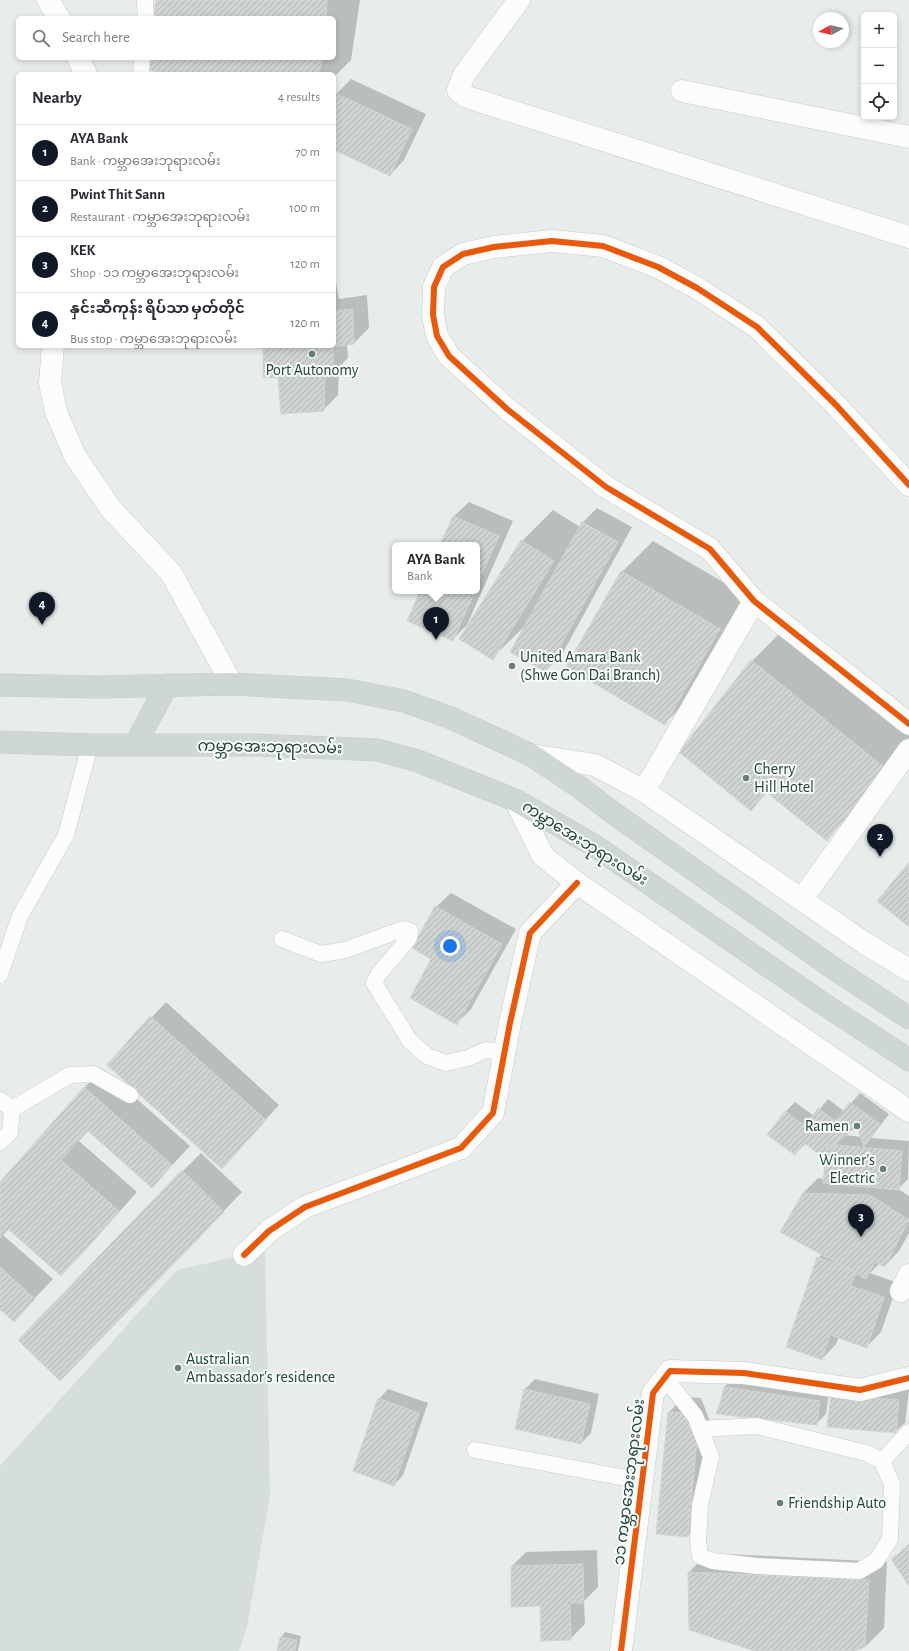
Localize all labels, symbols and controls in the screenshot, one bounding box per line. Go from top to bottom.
north arrow [813,12,849,48]
map controls [861,12,897,120]
button: + [861,12,897,48]
search box [16,16,336,60]
icon: search [30,27,52,49]
text: Search here [62,30,130,45]
button: − [861,48,897,84]
button: locate [861,84,897,120]
text: Nearby [32,89,82,106]
text: 4 results [278,91,320,104]
text: AYA Bank [70,131,128,146]
text: 1 [43,146,47,159]
text: 70 m [295,146,320,159]
text: Bank · ကမ္ဘာအေးဘုရားလမ်း [70,155,220,168]
text: Pwint Thit Sann [70,187,165,202]
text: 2 [42,202,48,215]
text: 100 m [289,202,320,215]
text: Restaurant · ကမ္ဘာအေးဘုရားလမ်း [70,211,250,224]
text: KEK [70,243,95,258]
text: 3 [42,258,48,271]
text: 120 m [290,258,320,271]
text: Shop · ၁၁ ကမ္ဘာအေးဘုရားလမ်း [70,267,239,280]
text: နှင်းဆီကုန်း ရိပ်သာ မှတ်တိုင် [70,301,245,316]
text: 4 [42,317,48,330]
text: 120 m [290,317,320,330]
text: Bus stop · ကမ္ဘာအေးဘုရားလမ်း [70,333,237,346]
marker: Port Autonomy [307,349,317,359]
place label: Port Autonomy [265,362,359,379]
popup [392,542,480,594]
text: AYA Bank [407,552,465,567]
text: Bank [407,570,432,583]
pin: 4 [29,592,55,625]
pin: 1 [423,607,449,640]
place label: United Amara Bank (Shwe Gon Dai Branch) [520,649,661,683]
marker: United Amara Bank (Shwe Gon Dai Branch) [507,661,517,671]
street label: ကမ္ဘာအေးဘုရားလမ်း [197,734,343,762]
place label: Cherry Hill Hotel [754,761,814,795]
marker: Cherry Hill Hotel [741,773,751,783]
street label: ကမ္ဘာအေးဘုရားလမ်း [516,794,653,893]
pin: 2 [867,824,893,857]
your location [440,936,460,956]
place label: Ramen [805,1118,849,1134]
marker: Ramen [852,1121,862,1131]
place label: Winner's Electric [819,1152,875,1186]
marker: Winner's Electric [878,1164,888,1174]
pin: 3 [848,1204,874,1237]
place label: Australian Ambassador's residence [186,1351,335,1385]
marker: Australian Ambassador's residence [173,1363,183,1373]
street label: ၁၁ ကမ္ဘာအေးဘုရားလမ်း [607,1397,653,1567]
place label: Friendship Auto [788,1495,886,1511]
marker: Friendship Auto [775,1498,785,1508]

